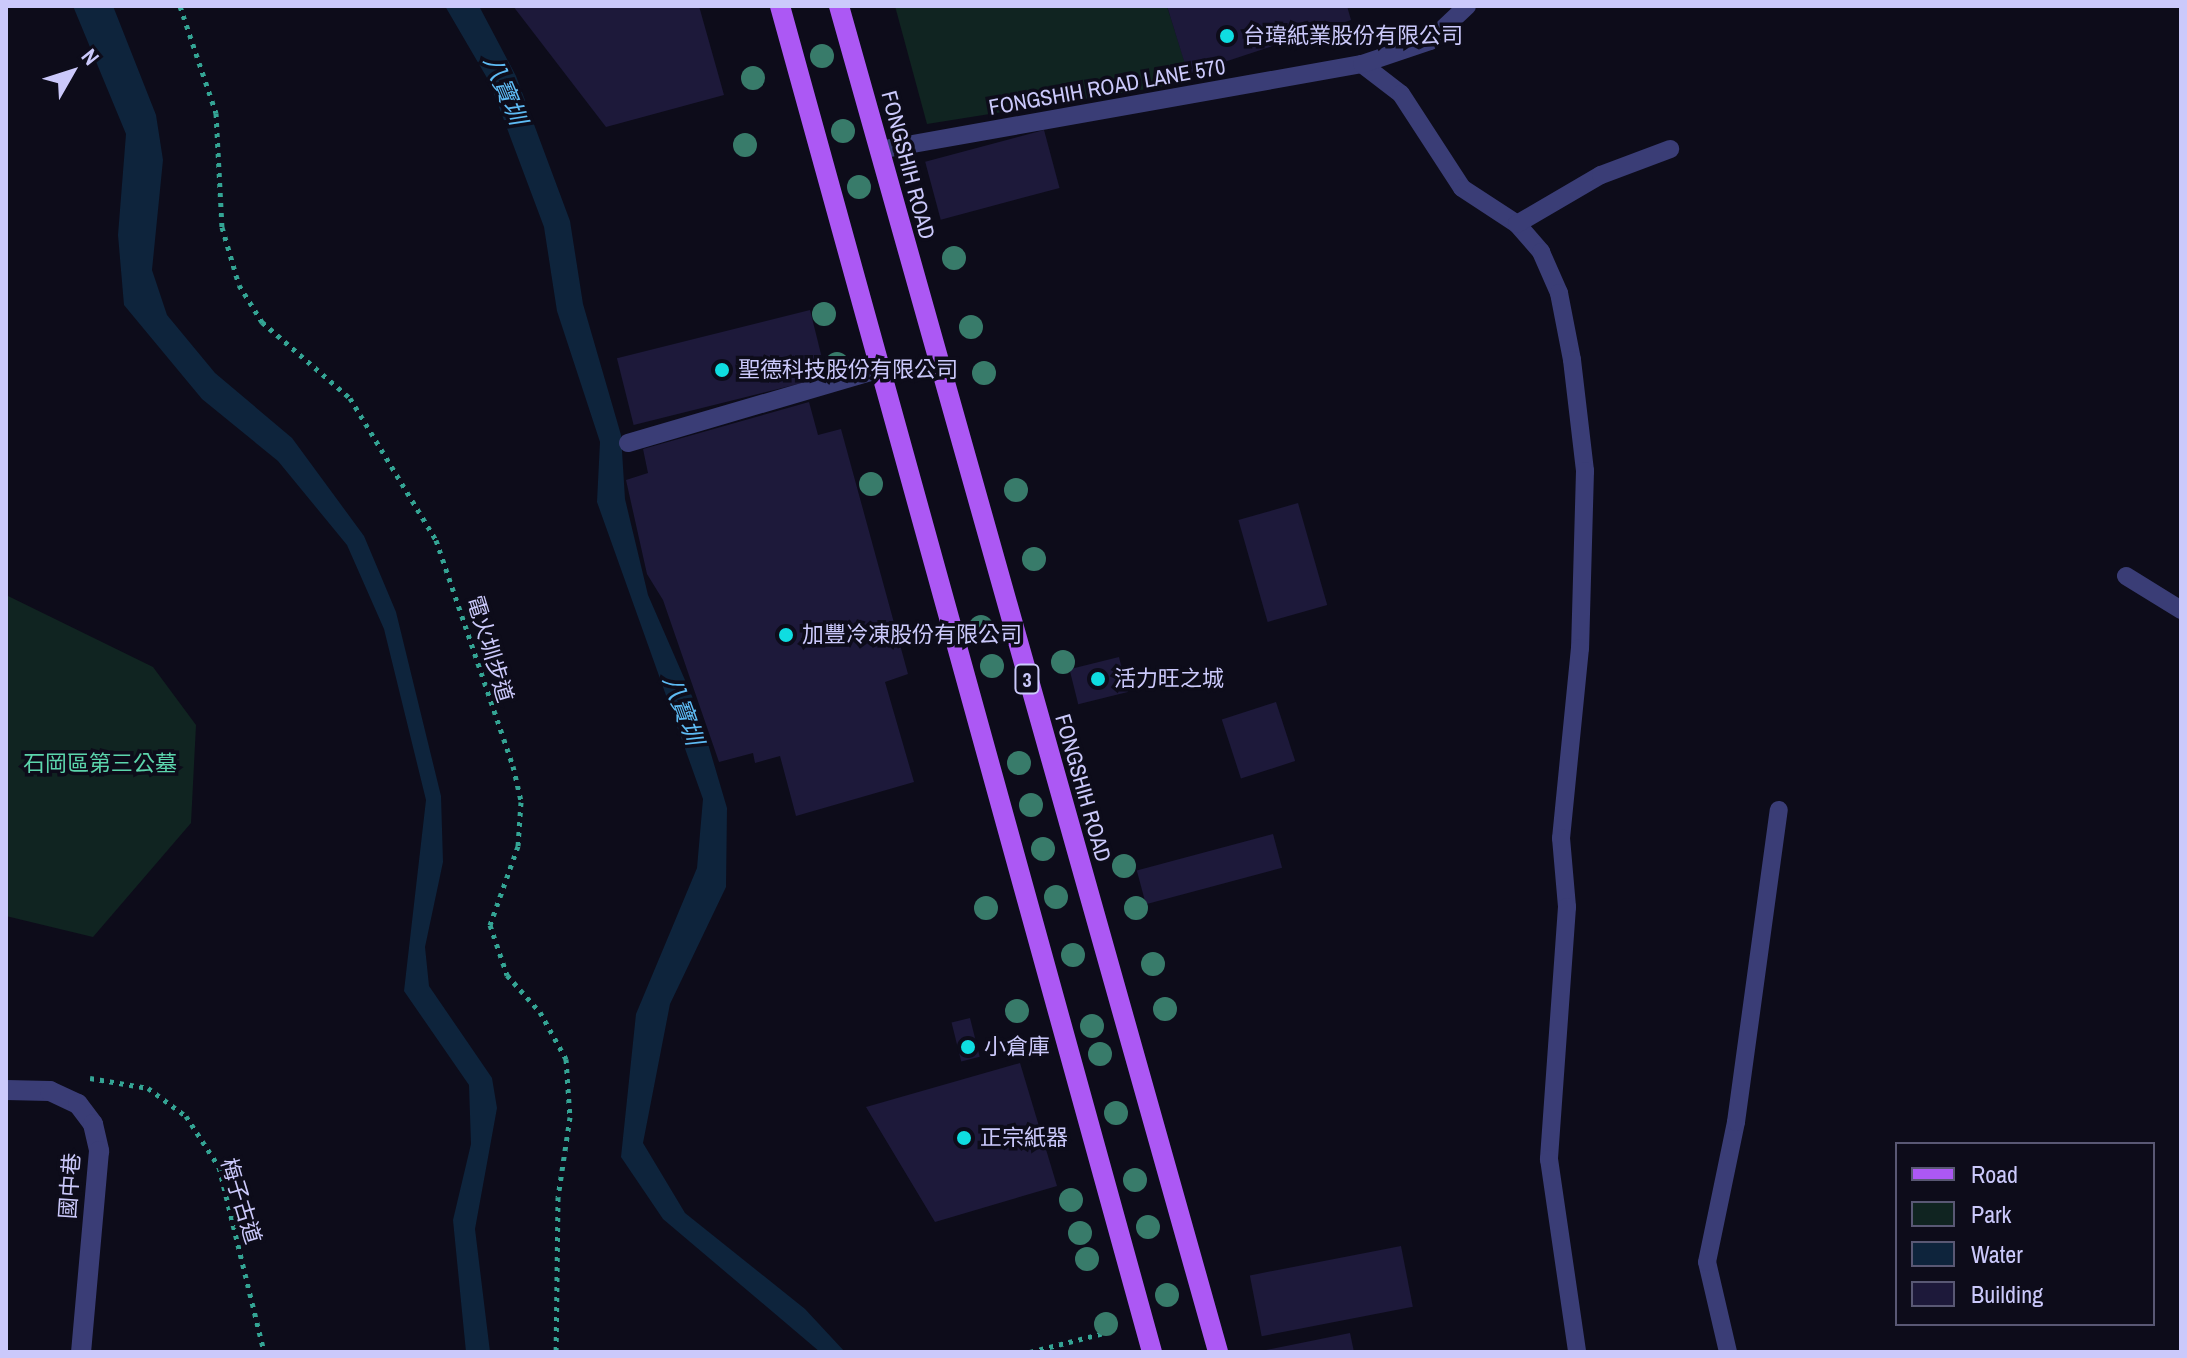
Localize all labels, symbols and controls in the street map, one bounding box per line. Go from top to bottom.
place label: 台瑋紙業股份有限公司 [1243,23,1463,49]
marker: 台瑋紙業股份有限公司 [1218,27,1236,45]
north arrow [32,32,112,112]
text: N [75,42,106,71]
water label: 八寶圳 [478,51,532,129]
street label: FONGSHIH ROAD LANE 570 [987,53,1227,121]
street label: FONGSHIH ROAD [876,88,940,242]
place label: 聖德科技股份有限公司 [738,357,958,383]
marker: 聖德科技股份有限公司 [713,361,731,379]
street label: 電火圳步道 [461,593,519,705]
place label: 加豐冷凍股份有限公司 [802,622,1022,648]
marker: 加豐冷凍股份有限公司 [777,626,795,644]
road number: 3 [1013,663,1041,695]
place label: 活力旺之城 [1114,666,1224,692]
marker: 活力旺之城 [1089,670,1107,688]
water label: 八寶圳 [657,671,709,749]
street label: FONGSHIH ROAD [1049,711,1117,865]
park label: 石岡區第三公墓 [23,751,177,777]
place label: 小倉庫 [984,1034,1050,1060]
marker: 小倉庫 [959,1038,977,1056]
place label: 正宗紙器 [980,1125,1068,1151]
marker: 正宗紙器 [955,1129,973,1147]
legend [1895,1142,2155,1326]
street label: 國中巷 [55,1152,85,1220]
street label: 梅子古道 [216,1155,266,1247]
text: Road [1971,1158,2018,1190]
text: Park [1971,1198,2011,1230]
text: Water [1971,1238,2023,1270]
text: Building [1971,1278,2043,1310]

